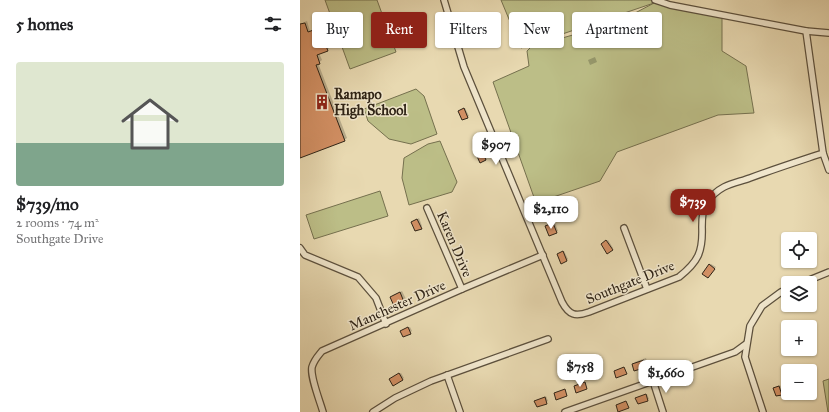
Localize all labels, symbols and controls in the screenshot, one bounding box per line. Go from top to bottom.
chip: Buy [312,12,363,48]
chip: Rent [371,12,427,48]
chip: Filters [435,12,501,48]
chip: New [509,12,564,48]
chip: Apartment [572,12,662,48]
icon: filters [262,13,284,35]
text: 5 homes [16,14,73,35]
place label: Ramapo High School [334,86,408,120]
icon: home [114,88,186,160]
building icon: Ramapo High School [313,93,331,111]
pin: $907 [472,132,520,166]
text: $907 [481,137,511,153]
pin: $739 [669,189,717,223]
text: $739/mo [16,194,79,215]
text: $739 [680,194,706,210]
pin: $2,110 [518,196,584,230]
text: $2,110 [533,201,569,217]
street label: Karen Drive [433,209,476,280]
text: 2 rooms · 74 m² [16,215,99,231]
text: Southgate Drive [16,231,103,247]
map controls [781,232,817,400]
button: locate [781,232,817,268]
street label: Southgate Drive [583,257,677,308]
street label: Manchester Drive [346,276,448,334]
button: layers [781,276,817,312]
button: + [781,320,817,356]
pin: $758 [556,354,604,388]
text: $758 [566,359,594,375]
pin: $1,660 [633,360,699,394]
button: − [781,364,817,400]
text: $1,660 [647,365,685,381]

